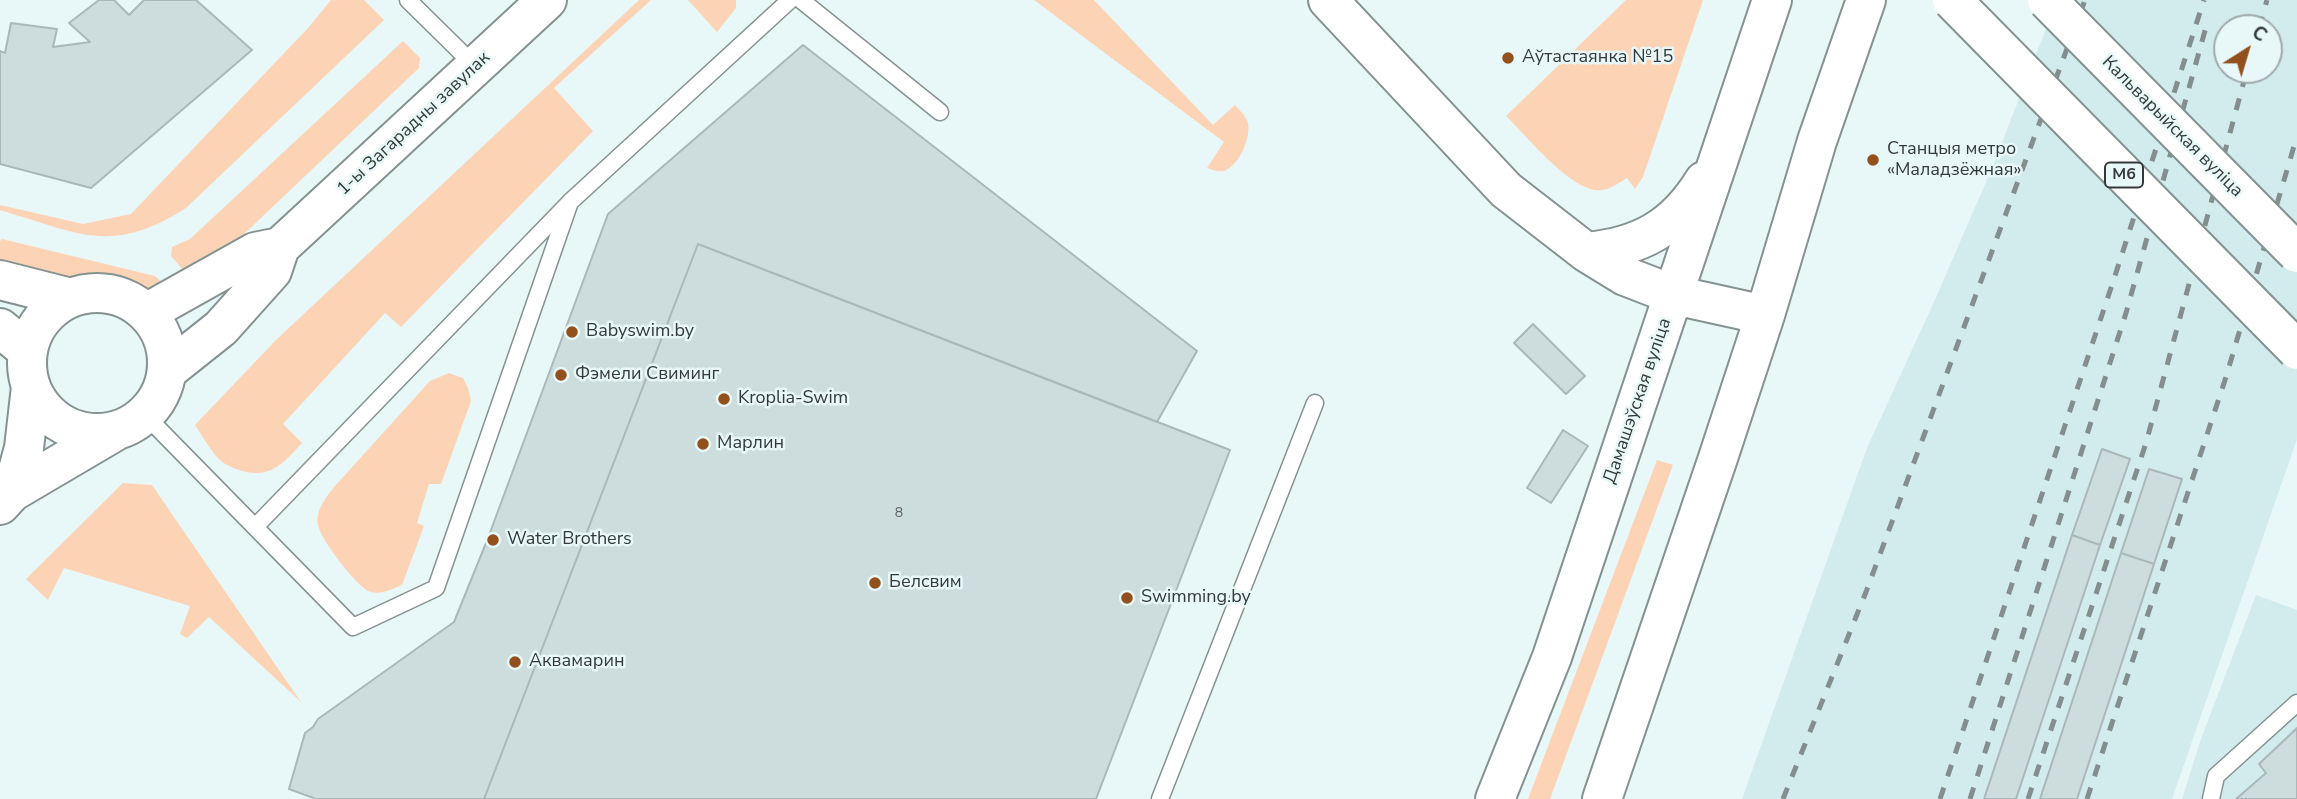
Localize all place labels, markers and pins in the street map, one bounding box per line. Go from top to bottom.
place label: Аўтастаянка №15 [1522,47,1673,69]
marker: Аўтастаянка №15 [1500,50,1516,66]
place label: Станцыя метро «Маладзёжная» [1887,139,2021,182]
marker: Станцыя метро «Маладзёжная» [1865,152,1881,168]
place label: Babyswim.by [586,321,694,343]
marker: Babyswim.by [564,324,580,340]
place label: Фэмели Свиминг [575,364,719,386]
marker: Фэмели Свиминг [553,367,569,383]
place label: Kroplia-Swim [738,388,848,410]
marker: Kroplia-Swim [716,391,732,407]
place label: Марлин [717,433,784,455]
marker: Марлин [695,436,711,452]
place label: Water Brothers [507,529,632,551]
marker: Water Brothers [485,532,501,548]
place label: Белсвим [889,572,962,594]
marker: Белсвим [867,575,883,591]
place label: Swimming.by [1141,587,1251,609]
marker: Swimming.by [1119,590,1135,606]
place label: Аквамарин [529,651,624,673]
marker: Аквамарин [507,654,523,670]

